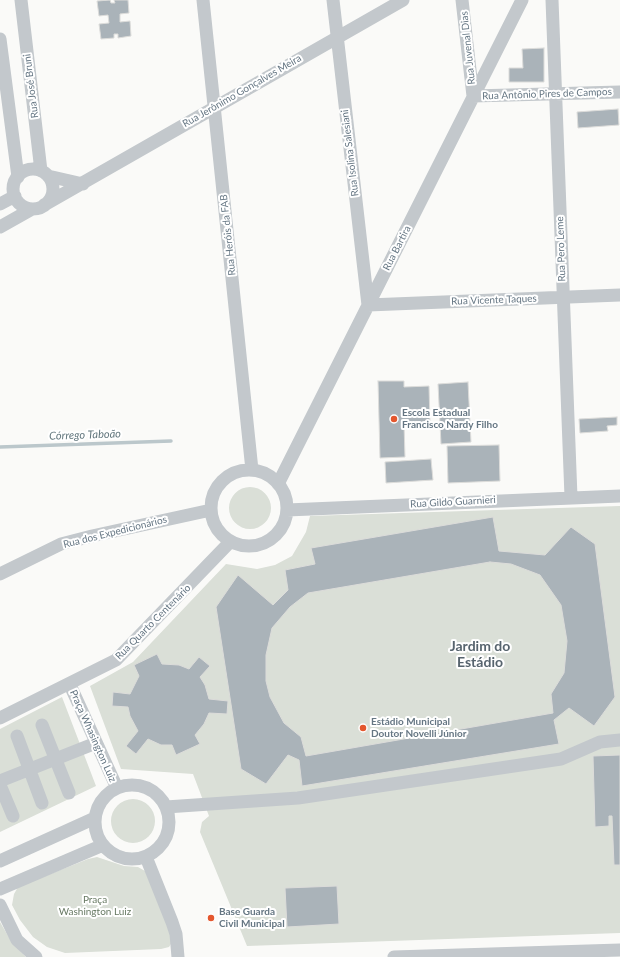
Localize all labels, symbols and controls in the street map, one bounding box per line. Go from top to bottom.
street label: Rua Juvenal Dias [458,11,478,85]
street label: Rua Jerônimo Gonçalves Meira [180,52,304,130]
street label: Rua José Bruni [21,53,41,119]
street label: Rua Antônio Pires de Campos [482,86,612,102]
street label: Rua Isolina Salesiani [339,109,361,197]
street label: Rua Heróis da FAB [218,194,238,276]
street label: Rua Pero Leme [554,216,568,282]
street label: Rua Bartira [381,224,413,272]
street label: Rua Vicente Taques [451,293,537,307]
place label: Escola Estadual Francisco Nardy Filho [402,407,498,430]
marker: Escola Estadual Francisco Nardy Filho [389,414,399,424]
water label: Córrego Taboão [49,427,121,443]
street label: Rua Gildo Guarnieri [410,494,496,510]
street label: Rua dos Expedicionários [62,513,168,551]
street label: Rua Quarto Centenário [113,582,193,662]
district label: Jardim do Estádio [450,638,510,670]
street label: Praça Whasington Luiz [67,688,119,784]
place label: Estádio Municipal Doutor Novelli Júnior [371,716,466,740]
marker: Estádio Municipal Doutor Novelli Júnior [358,723,368,733]
park label: Praça Washington Luiz [59,894,131,918]
place label: Base Guarda Civil Municipal [219,906,285,930]
marker: Base Guarda Civil Municipal [206,913,216,923]

